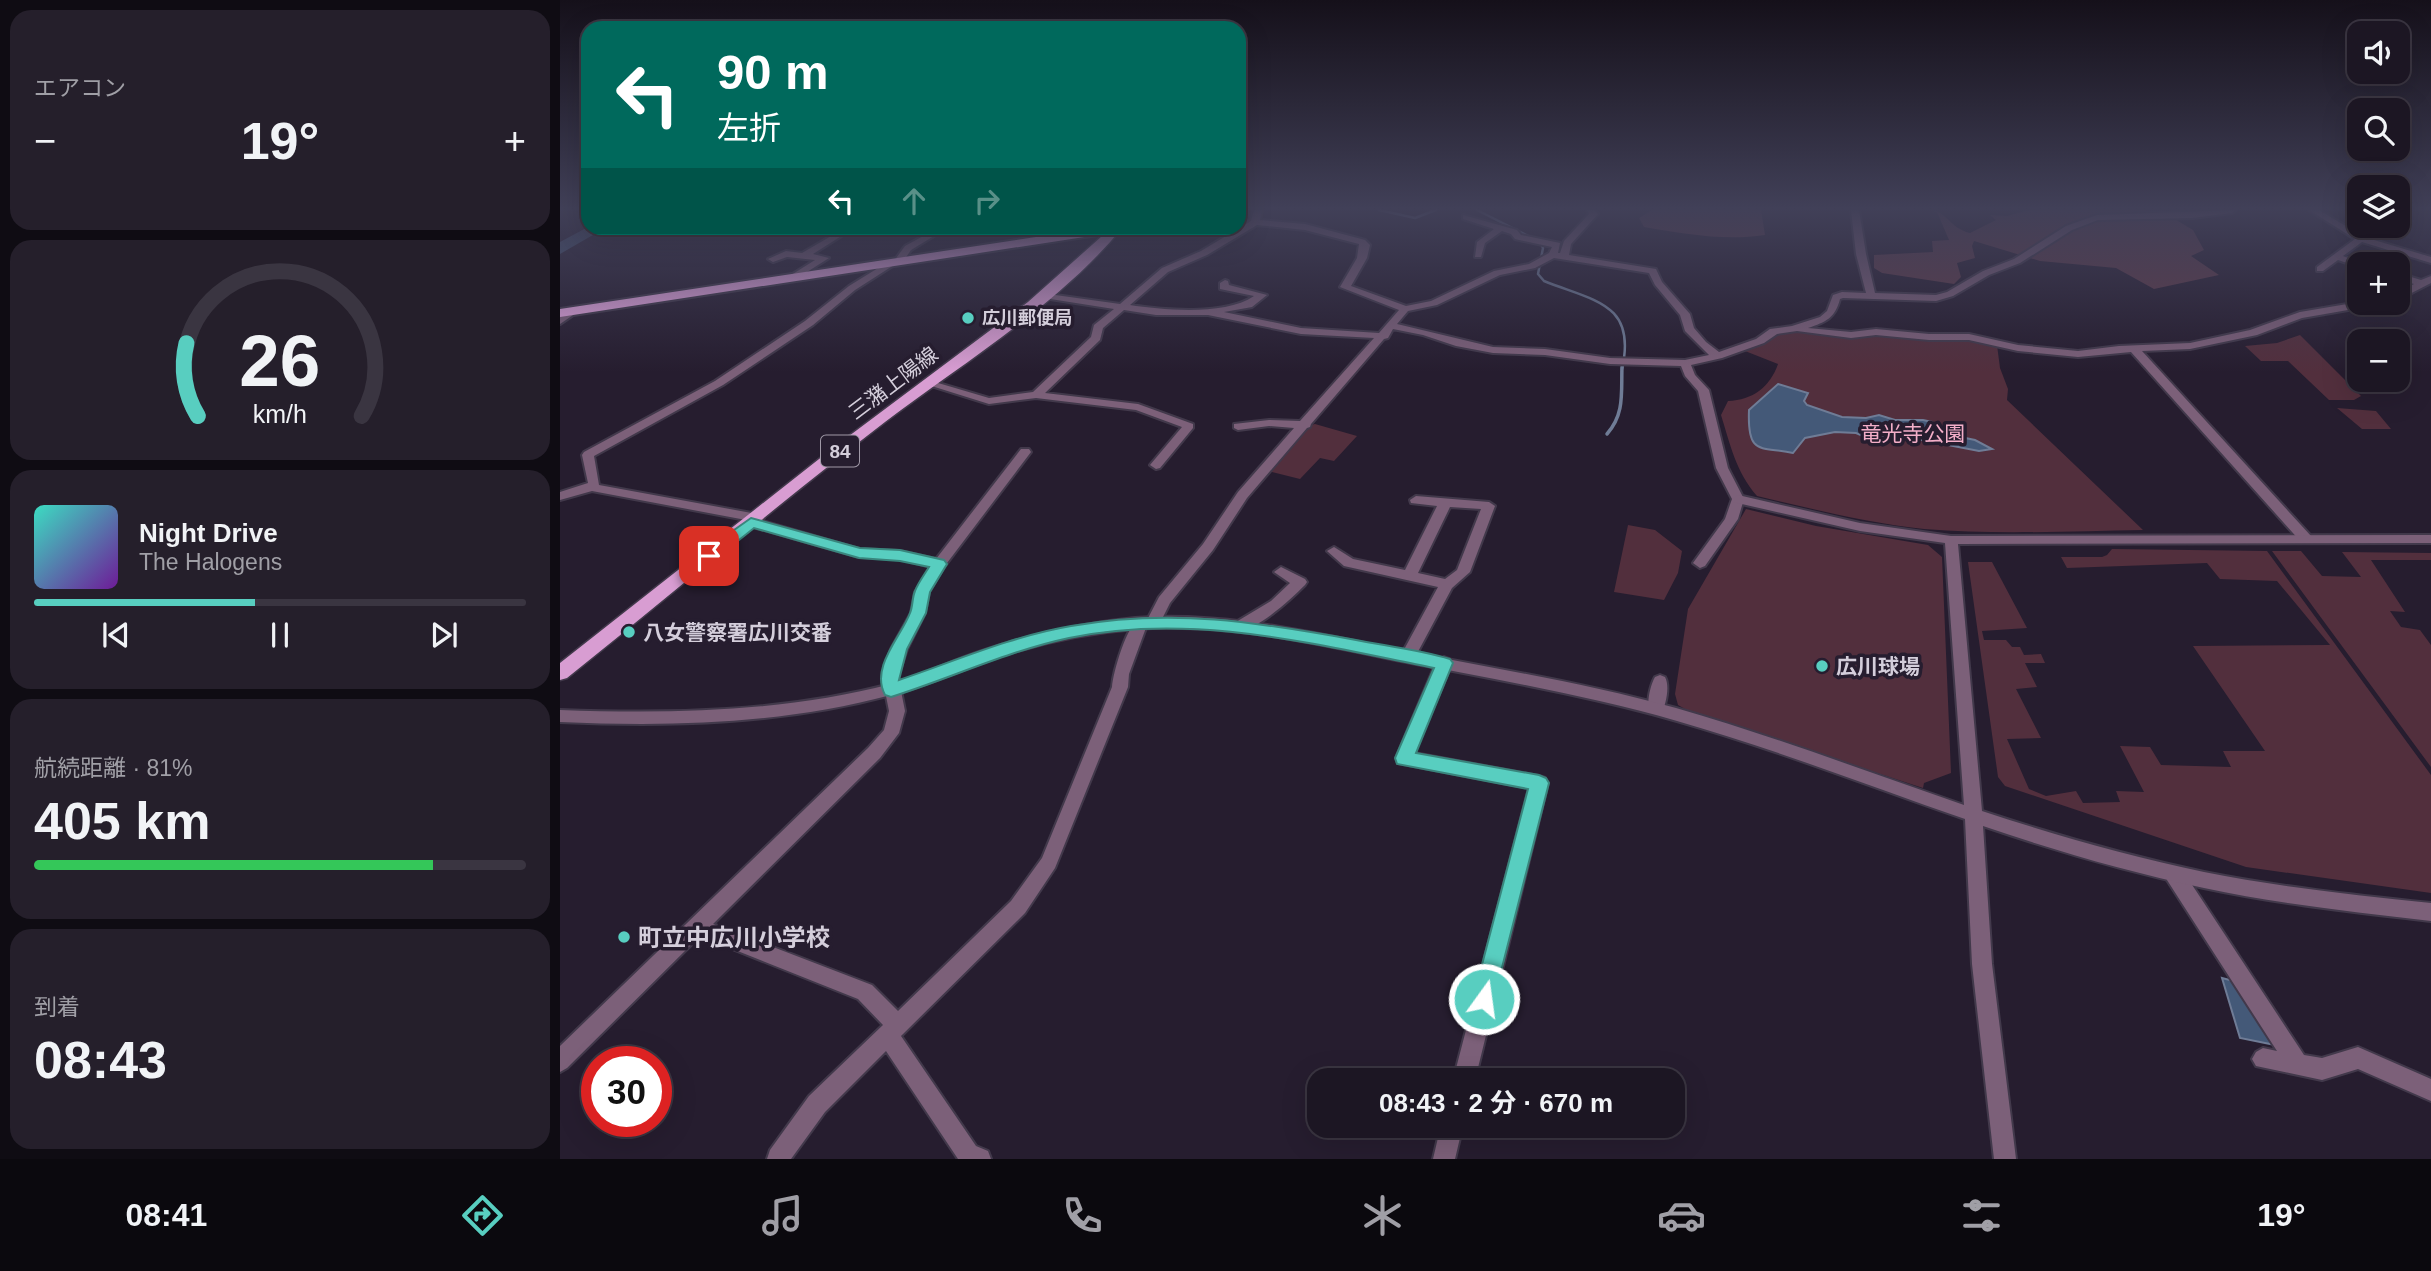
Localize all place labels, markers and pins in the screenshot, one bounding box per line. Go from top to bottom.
place label: 広川郵便局 [982,308,1072,328]
marker: 広川郵便局 [960,310,976,326]
pin [679,526,739,586]
place label: 八女警察署広川交番 [643,621,832,644]
marker: 八女警察署広川交番 [621,624,637,640]
place label: 広川球場 [1836,655,1920,678]
marker: 広川球場 [1814,658,1830,674]
place label: 町立中広川小学校 [638,924,830,951]
marker: 町立中広川小学校 [616,929,632,945]

